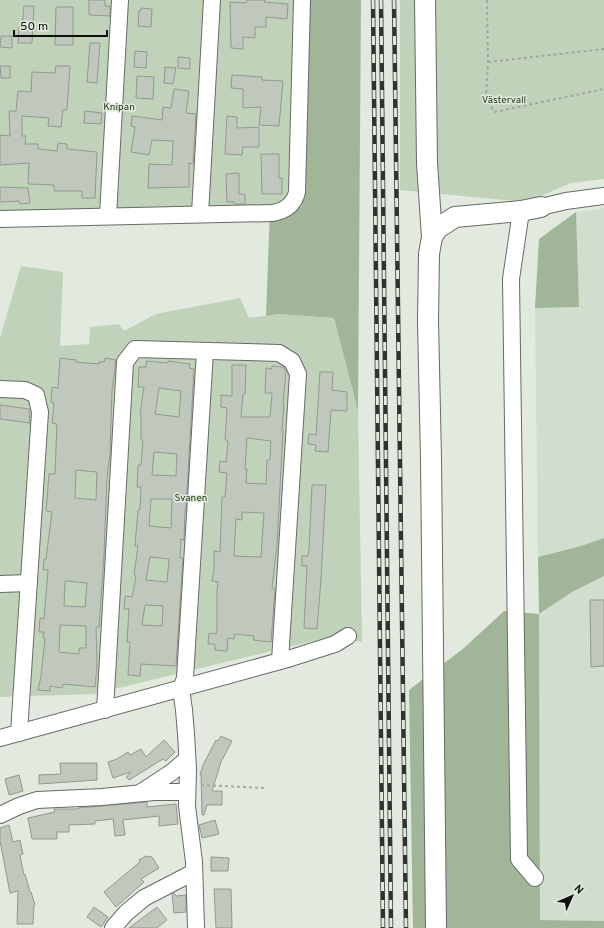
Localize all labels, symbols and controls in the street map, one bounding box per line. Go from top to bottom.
scale bar [14,12,107,38]
text: 50 m [20,19,48,35]
park label: Västervall [482,94,526,107]
park label: Knipan [103,101,135,114]
park label: Svanen [175,492,208,505]
north arrow [552,876,592,916]
text: N [571,882,586,897]

